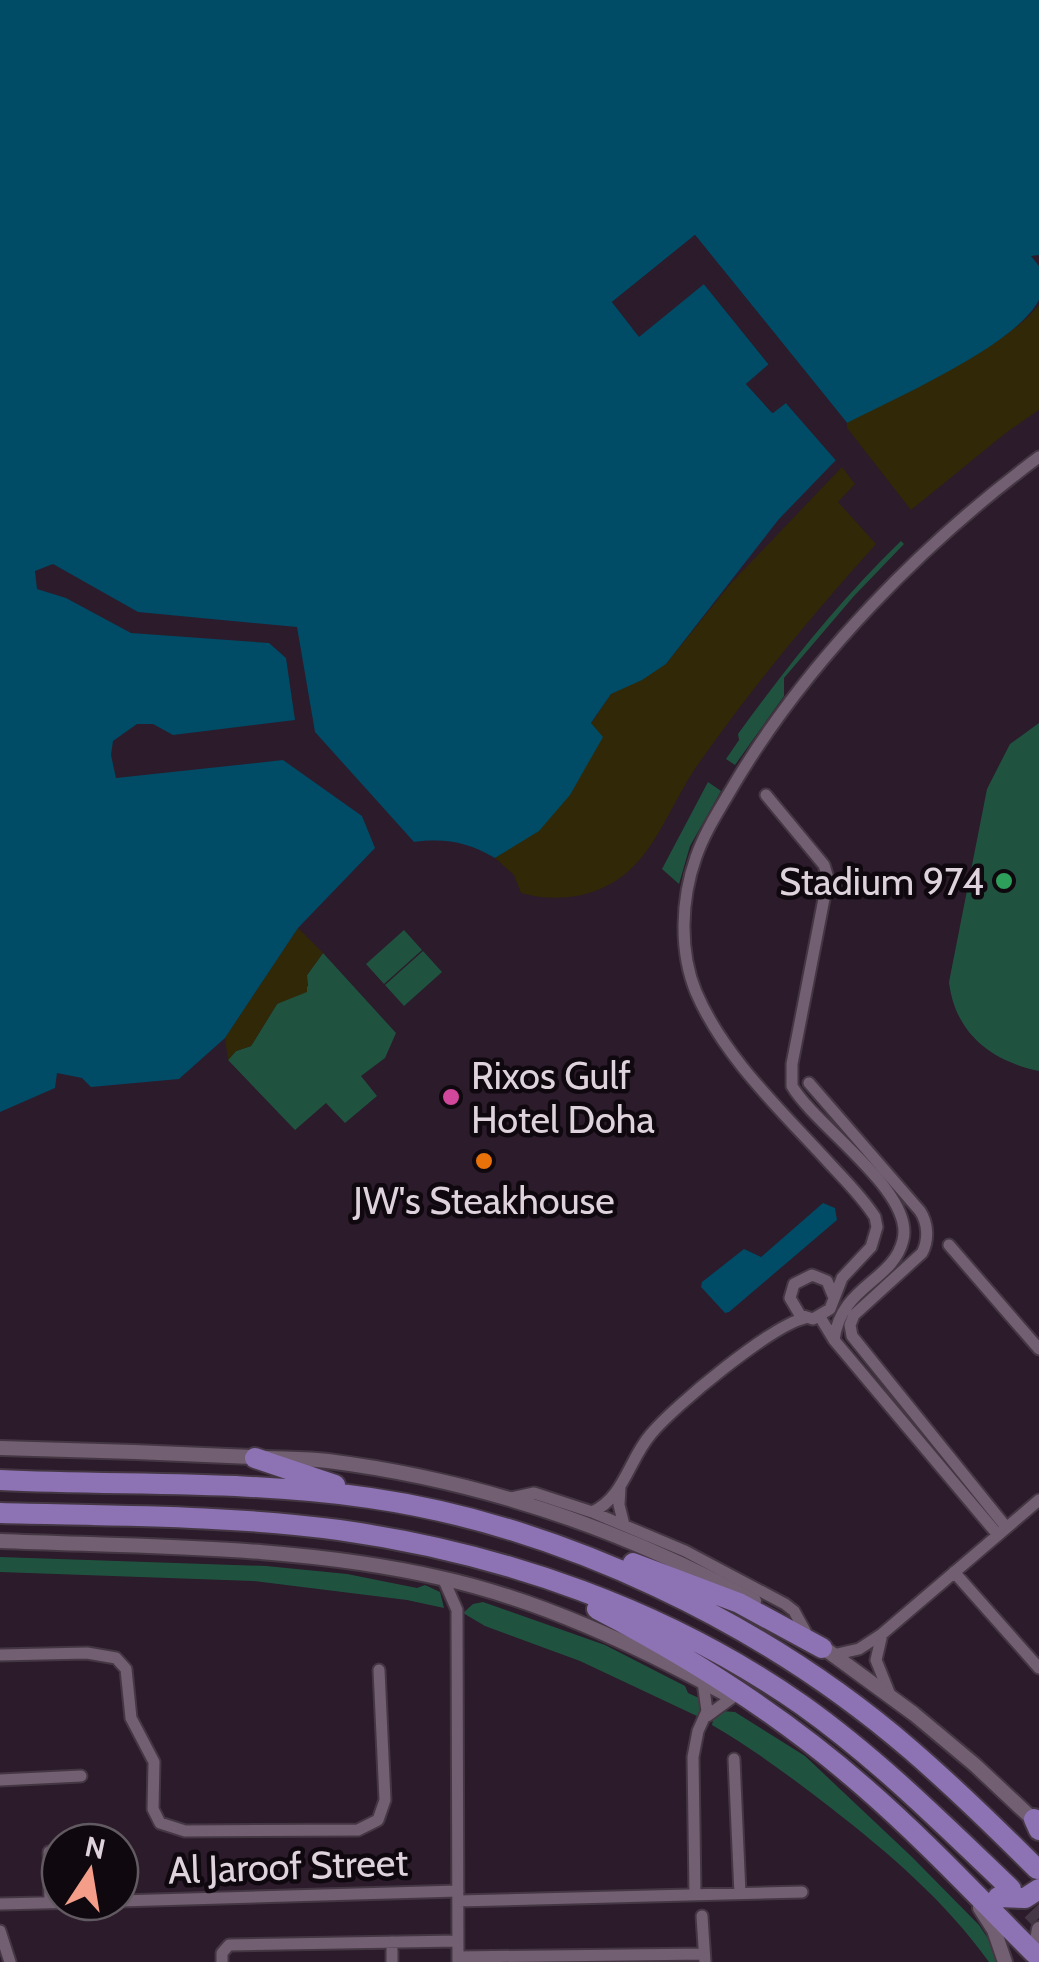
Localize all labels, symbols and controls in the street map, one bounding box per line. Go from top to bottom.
place label: Stadium 974 [779,858,984,905]
marker: Stadium 974 [993,870,1015,892]
place label: Rixos Gulf Hotel Doha [471,1052,655,1143]
marker: Rixos Gulf Hotel Doha [440,1086,462,1108]
marker: JW's Steakhouse [473,1150,495,1172]
place label: JW's Steakhouse [352,1177,615,1224]
north arrow [40,1822,140,1922]
text: N [82,1829,108,1866]
street label: Al Jaroof Street [167,1838,409,1894]

